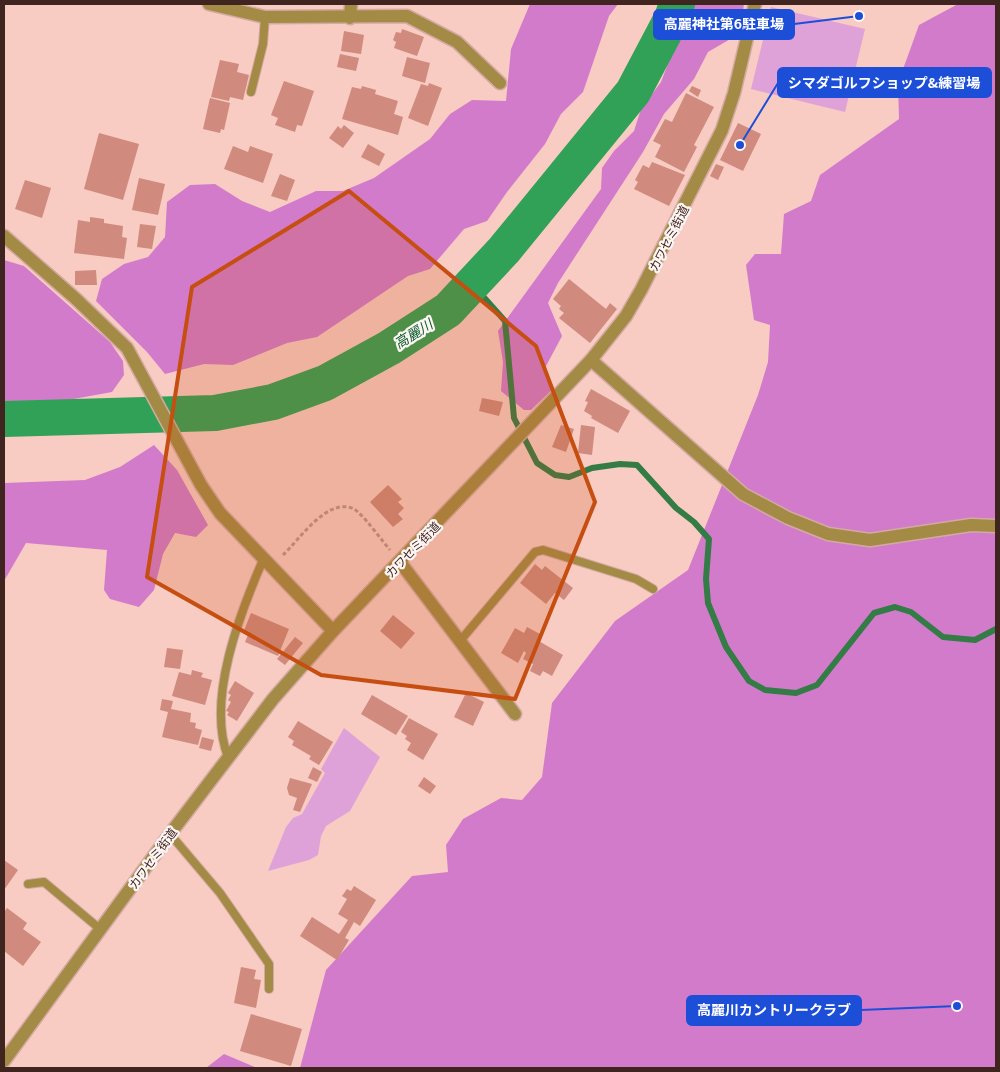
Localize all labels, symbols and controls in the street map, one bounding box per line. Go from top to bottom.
callout: 高麗神社第6駐車場 [654,10,794,39]
text: 高麗神社第6駐車場 [664,13,784,33]
callout: シマダゴルフショップ&練習場 [778,68,991,97]
text: シマダゴルフショップ&練習場 [788,72,980,92]
street label: カワセミ街道 [644,202,692,274]
water label: 高麗川 [390,312,438,353]
street label: カワセミ街道 [381,517,443,581]
street label: カワセミ街道 [124,824,180,892]
callout: 高麗川カントリークラブ [687,996,861,1025]
text: 高麗川カントリークラブ [697,999,851,1019]

